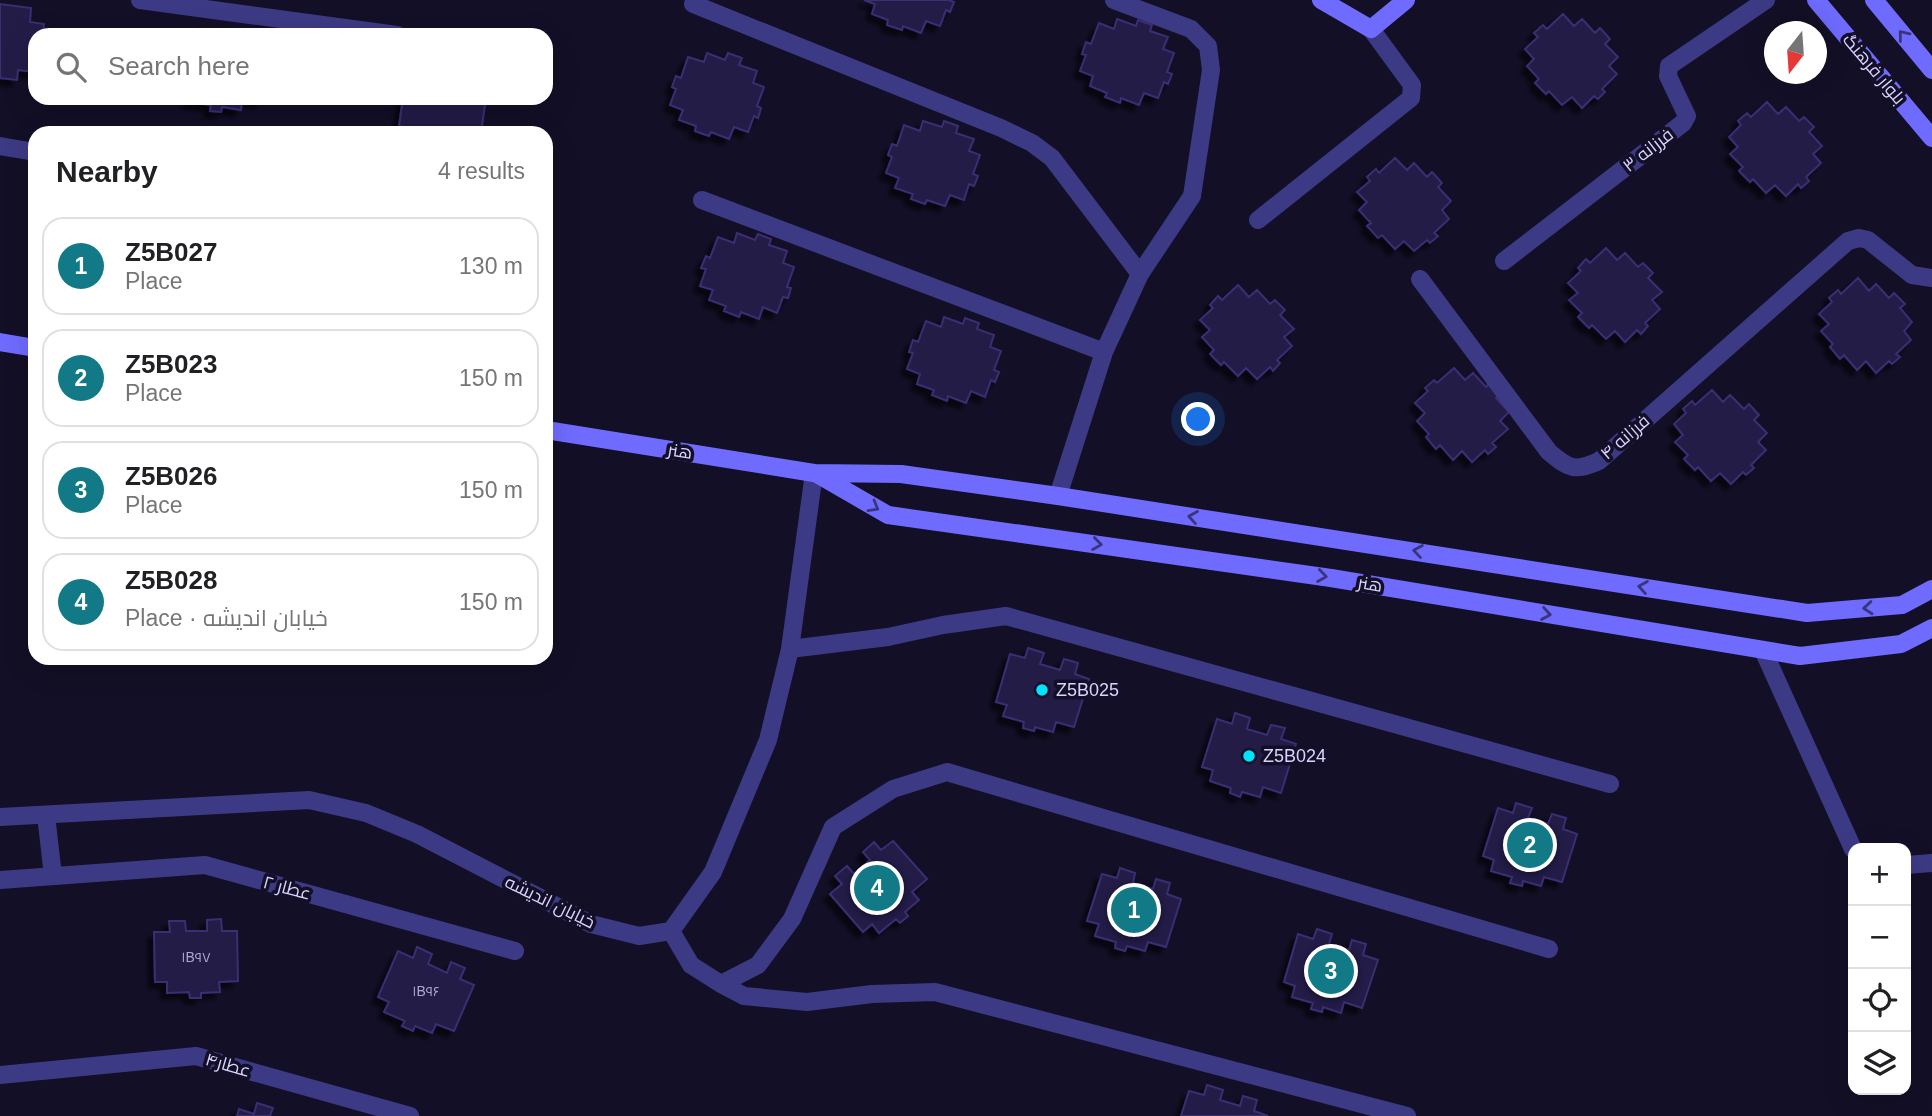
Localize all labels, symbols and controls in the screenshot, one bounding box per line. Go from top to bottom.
north arrow [1764,21,1827,84]
search box [28,28,553,105]
street label: بلوار فرهنگ [1838,30,1909,109]
one-way arrow [1899,31,1911,44]
icon: search [52,48,90,86]
text: Search here [108,51,250,81]
street label: فرزانه ۳ [1619,124,1678,177]
text: Nearby [56,155,158,188]
text: 4 results [438,158,525,184]
text: Z5B027 [125,237,218,267]
text: 1 [75,253,87,279]
text: 130 m [459,253,523,279]
text: Place [125,268,183,294]
text: Z5B023 [125,349,218,379]
text: 2 [75,365,87,391]
text: 150 m [459,365,523,391]
text: Place [125,380,183,406]
your location [1181,402,1215,436]
street label: فرزانه ۴ [1597,410,1654,464]
street label: هنر [665,439,694,464]
text: Z5B026 [125,461,218,491]
text: 3 [75,477,87,503]
text: 150 m [459,477,523,503]
text: Place [125,492,183,518]
one-way arrow [866,498,879,511]
one-way arrow [1187,510,1199,525]
one-way arrow [1091,537,1103,552]
one-way arrow [1412,544,1424,559]
text: Z5B028 [125,565,218,595]
one-way arrow [1316,569,1328,584]
street label: هنر [1355,572,1384,597]
one-way arrow [1637,580,1649,595]
text: 4 [75,589,87,615]
text: 150 m [459,589,523,615]
one-way arrow [1862,600,1873,615]
text: Place · خیابان اندیشه [125,605,328,631]
one-way arrow [1540,606,1552,621]
place label: Z5B025 [1056,680,1119,700]
marker: Z5B025 [1034,682,1050,698]
place label: Z5B024 [1263,746,1326,766]
marker: Z5B024 [1241,748,1257,764]
pin: 2 [1507,819,1553,871]
map controls [1848,843,1911,1095]
button: + [1848,843,1911,906]
pin: 4 [854,862,900,914]
street label: عطار ۲ [261,872,313,905]
street label: خیابان اندیشه [501,872,598,933]
pin: 1 [1111,884,1157,936]
button: − [1848,906,1911,969]
pin: 3 [1308,945,1354,997]
house number: ۱B۹۷ [181,949,211,965]
button: locate [1848,969,1911,1032]
house number: ۱B۹۶ [412,983,440,999]
button: layers [1848,1032,1911,1095]
street label: عطار۴ [203,1049,253,1082]

